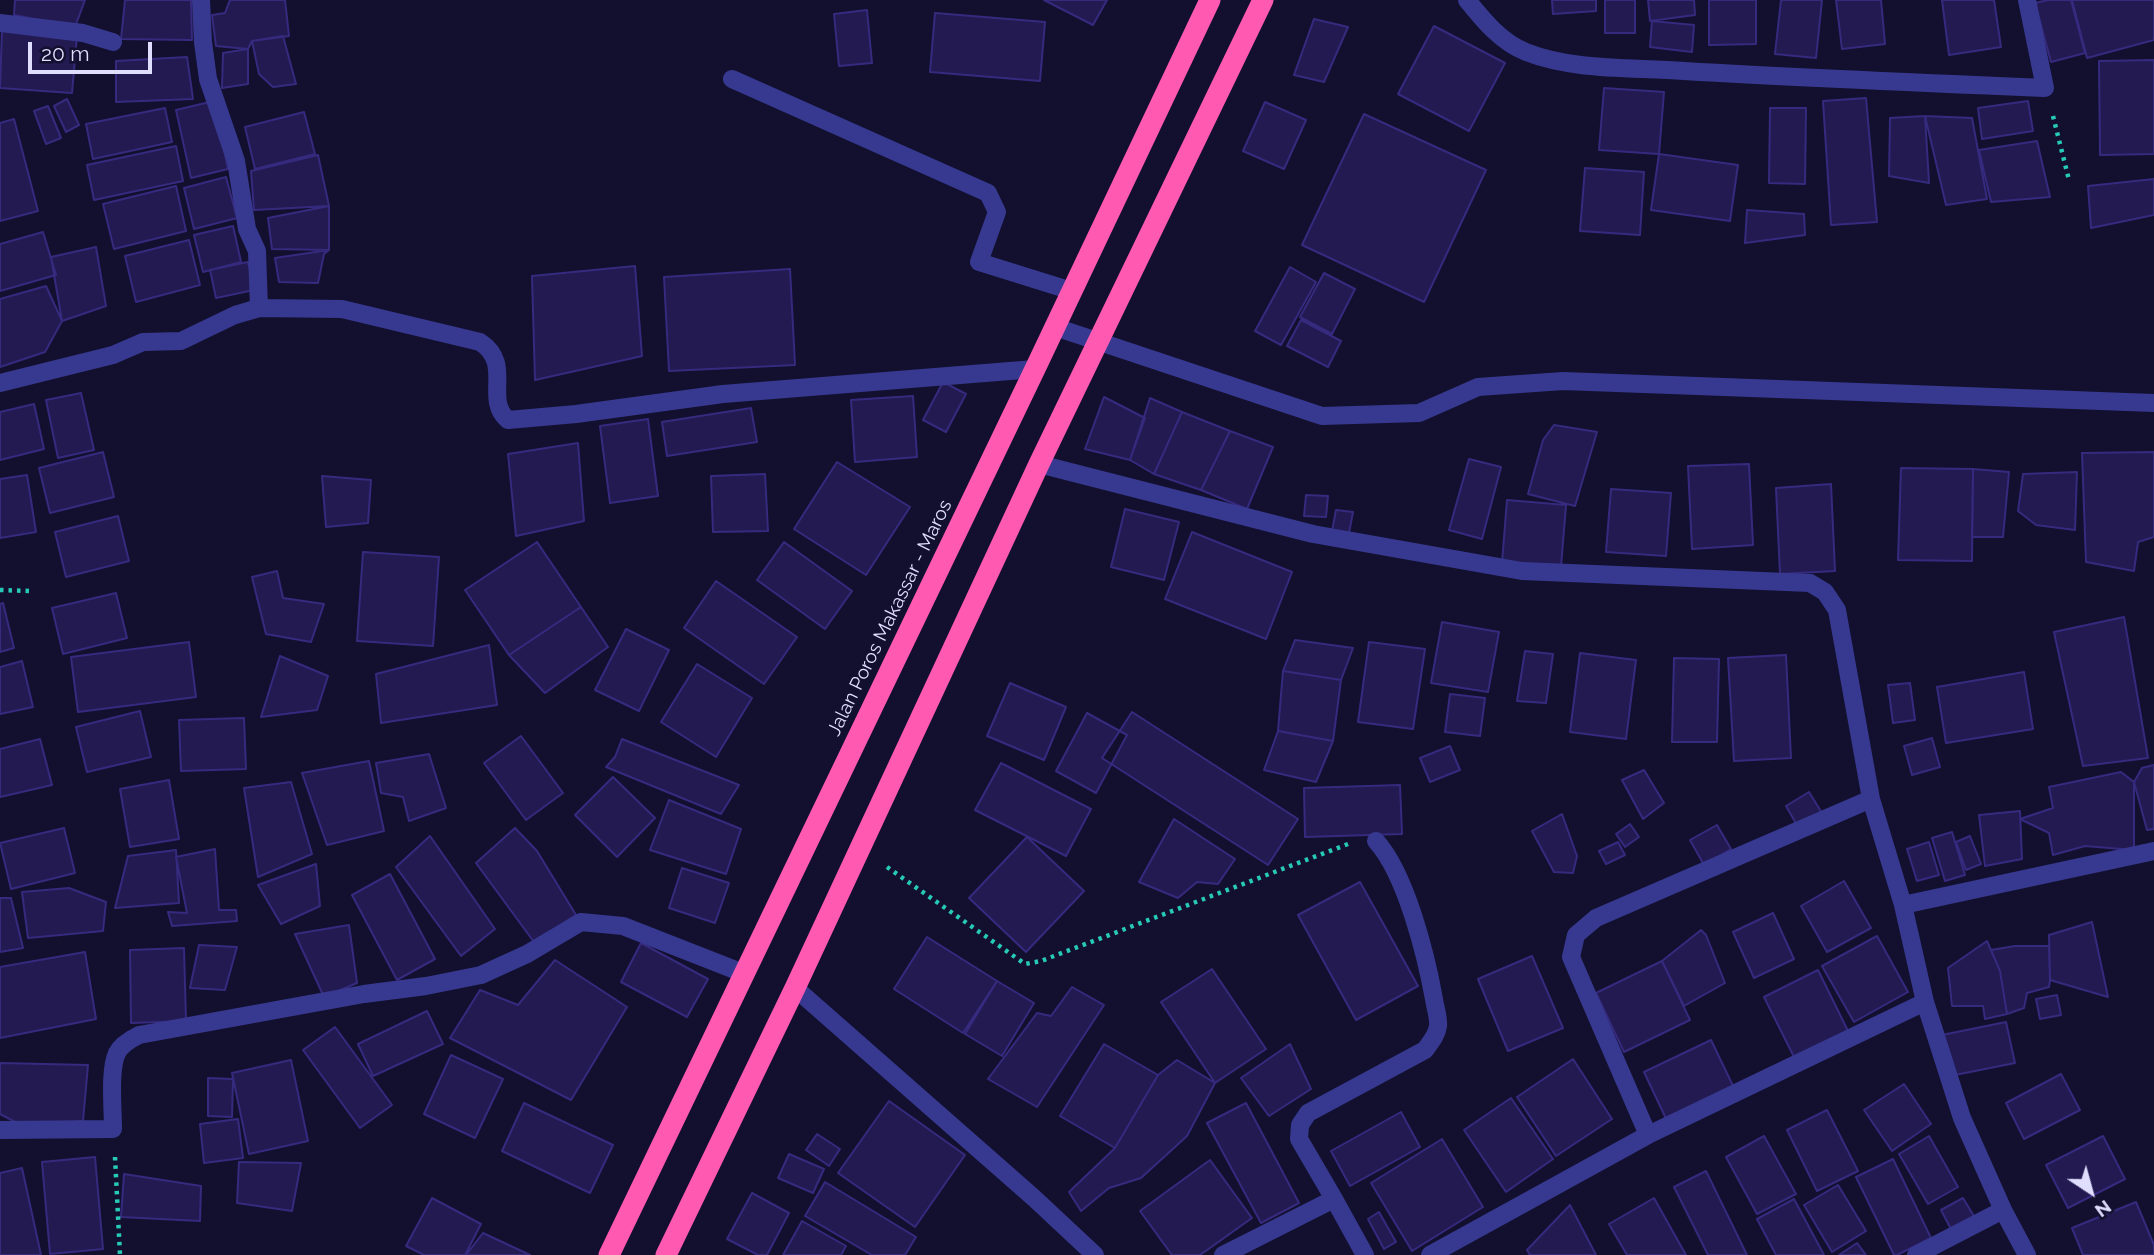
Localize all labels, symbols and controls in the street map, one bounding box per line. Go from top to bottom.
scale bar [32,28,156,72]
text: 20 m [41,41,89,66]
street label: Jalan Poros Makassar - Maros [823,496,957,740]
north arrow [2056,1157,2126,1227]
text: N [2091,1196,2116,1222]

